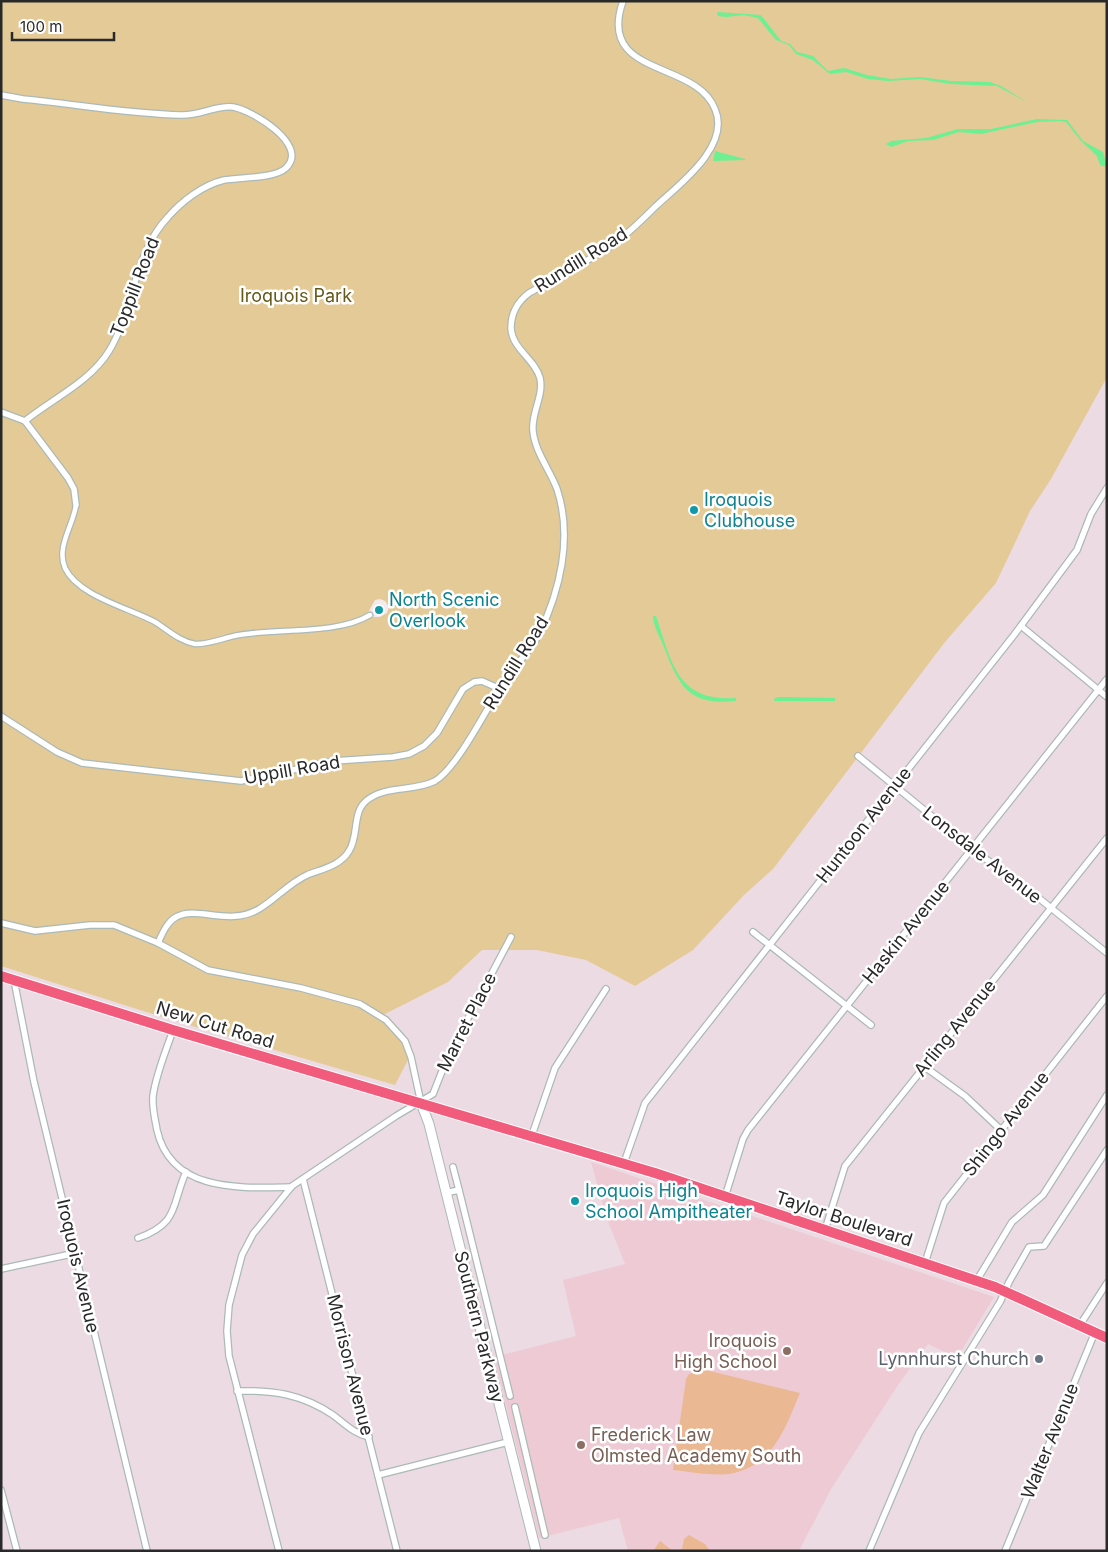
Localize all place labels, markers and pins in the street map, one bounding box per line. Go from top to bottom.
place label: Iroquois Clubhouse [704,489,795,531]
marker: Iroquois Clubhouse [688,504,700,516]
place label: North Scenic Overlook [389,589,500,631]
marker: North Scenic Overlook [373,604,385,616]
place label: Iroquois High School Ampitheater [585,1180,753,1222]
marker: Iroquois High School Ampitheater [569,1195,581,1207]
place label: Iroquois High School [674,1330,777,1372]
marker: Iroquois High School [781,1345,793,1357]
place label: Lynnhurst Church [878,1348,1029,1369]
marker: Lynnhurst Church [1033,1353,1045,1365]
place label: Frederick Law Olmsted Academy South [591,1424,801,1466]
marker: Frederick Law Olmsted Academy South [575,1439,587,1451]

